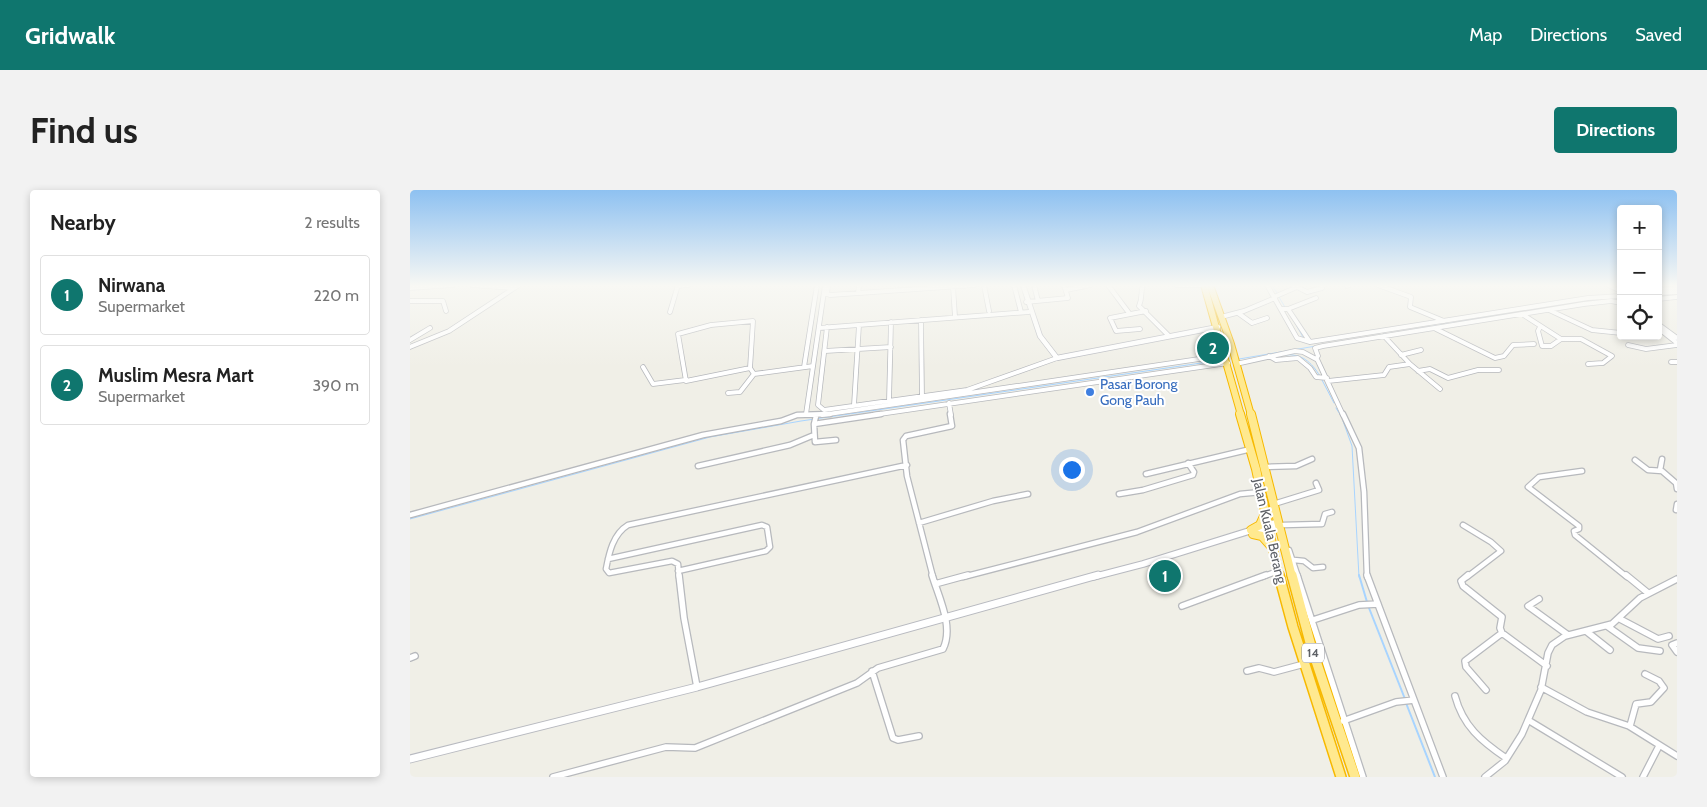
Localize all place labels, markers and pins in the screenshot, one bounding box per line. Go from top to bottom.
pin: 2 [1197,329,1229,367]
place label: Pasar Borong Gong Pauh [1100,375,1178,409]
marker: Pasar Borong Gong Pauh [1084,386,1096,398]
pin: 1 [1149,557,1181,595]

